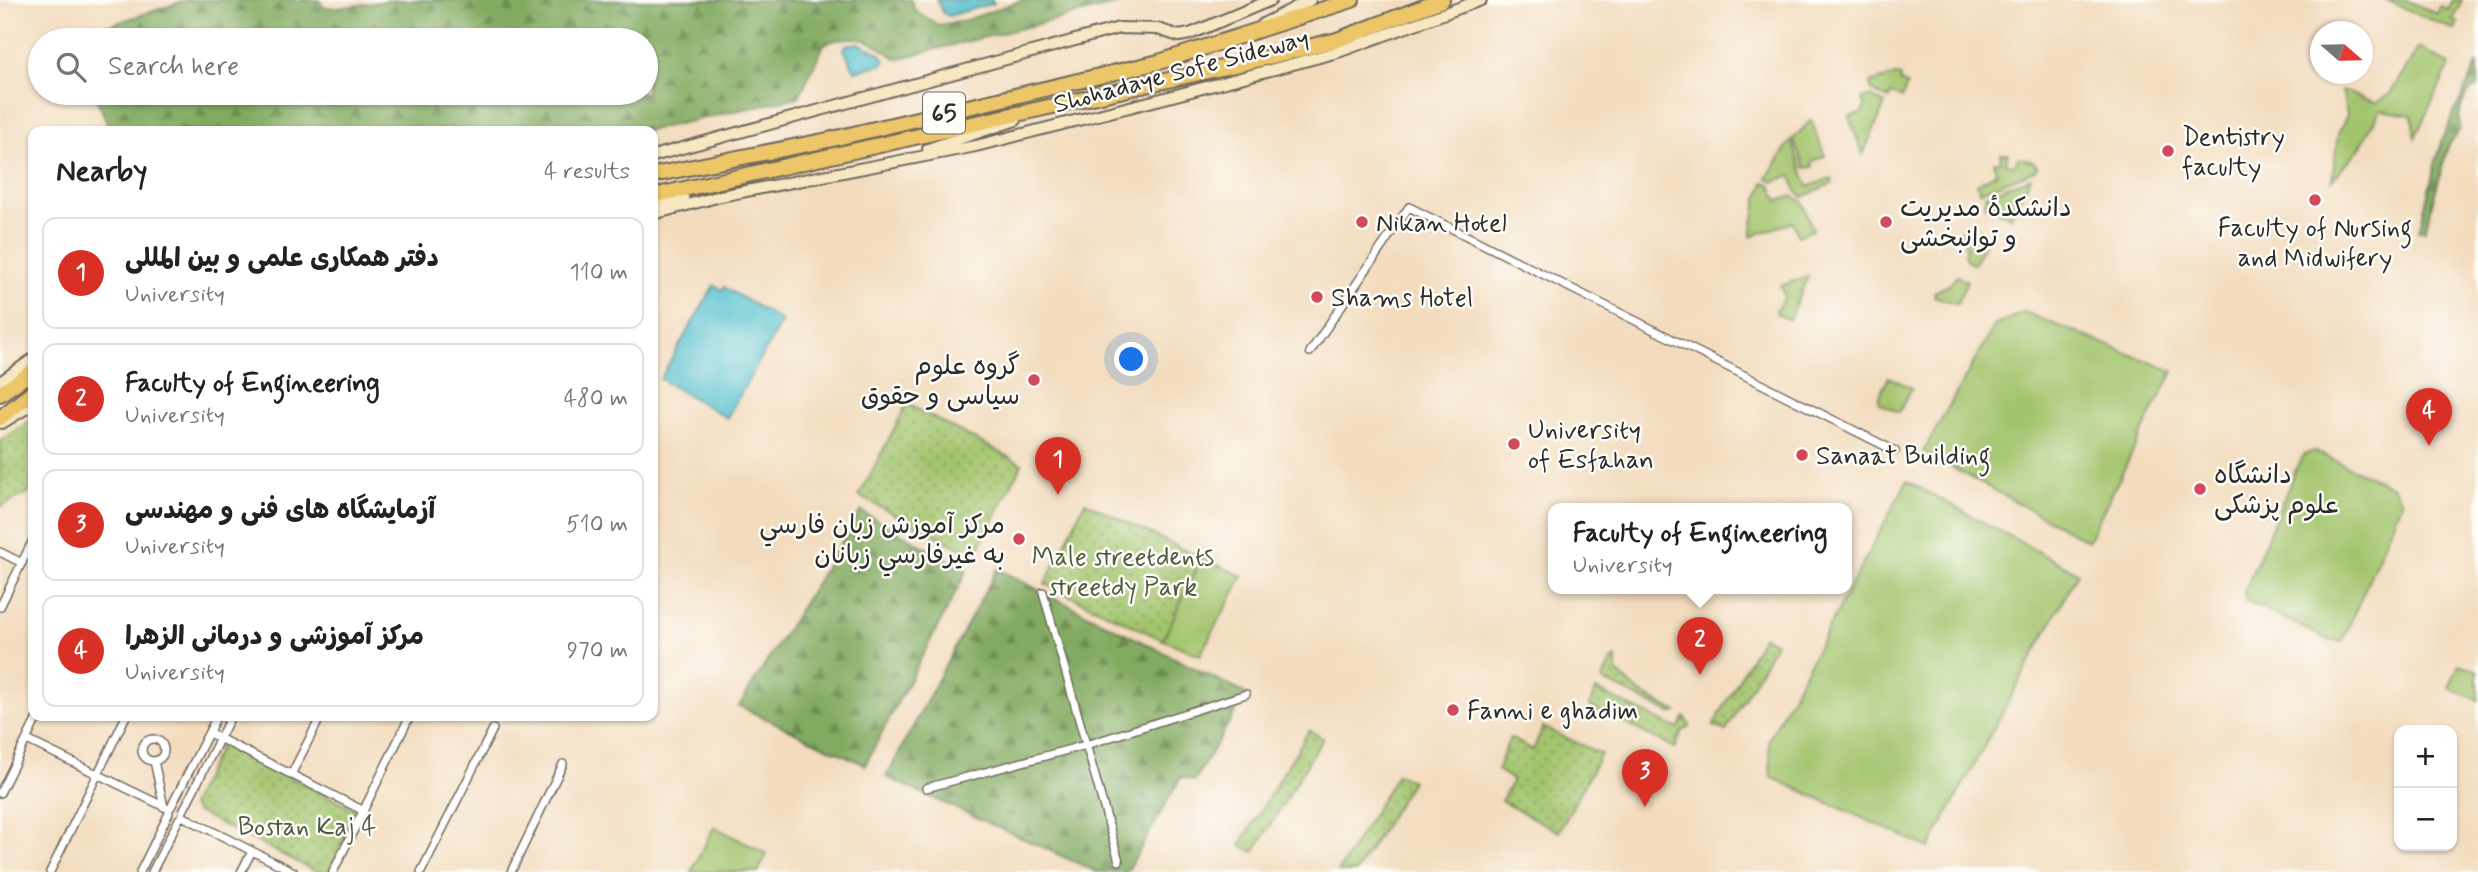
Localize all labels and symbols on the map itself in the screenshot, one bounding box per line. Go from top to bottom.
street label: Shohadaye Sofe Sideway [1050,21,1313,122]
north arrow [2310,21,2373,84]
road number: 65 [923,92,965,134]
place label: Dentistry faculty [2182,121,2285,185]
marker: Dentistry faculty [2160,143,2176,159]
place label: دانشکدهٔ مدیریت و توانبخشی [1900,192,2072,256]
marker: Faculty of Nursing and Midwifery [2307,192,2323,208]
place label: Nikan Hotel [1376,207,1507,241]
place label: Faculty of Nursing and Midwifery [2218,212,2412,276]
marker: Nikan Hotel [1354,214,1370,230]
marker: دانشکدهٔ مدیریت و توانبخشی [1878,214,1894,230]
place label: Shams Hotel [1331,282,1473,316]
marker: Shams Hotel [1309,289,1325,305]
your location [1114,342,1148,376]
place label: گروه علوم سیاسی و حقوق [861,350,1020,414]
marker: گروه علوم سیاسی و حقوق [1026,372,1042,388]
pin: 4 [2406,388,2452,446]
place label: University of Esfahan [1528,414,1654,478]
marker: University of Esfahan [1506,436,1522,452]
pin: 1 [1035,437,1081,495]
place label: Sanaat Building [1816,440,1990,477]
marker: Sanaat Building [1794,447,1810,463]
place label: دانشگاه علوم پزشکی [2214,459,2339,524]
marker: دانشگاه علوم پزشکی [2192,481,2208,497]
place label: مرکز آموزش زبان فارسي به غيرفارسي زبانان [759,509,1005,577]
marker: مرکز آموزش زبان فارسي به غيرفارسي زبانان [1011,531,1027,547]
park label: Male streetdents streetdy Park [1032,541,1214,605]
pin: 2 [1677,617,1723,675]
place label: Fanni e ghadim [1467,695,1638,729]
marker: Fanni e ghadim [1445,702,1461,718]
pin: 3 [1622,749,1668,807]
park label: Bostan Kaj 4 [238,811,376,845]

